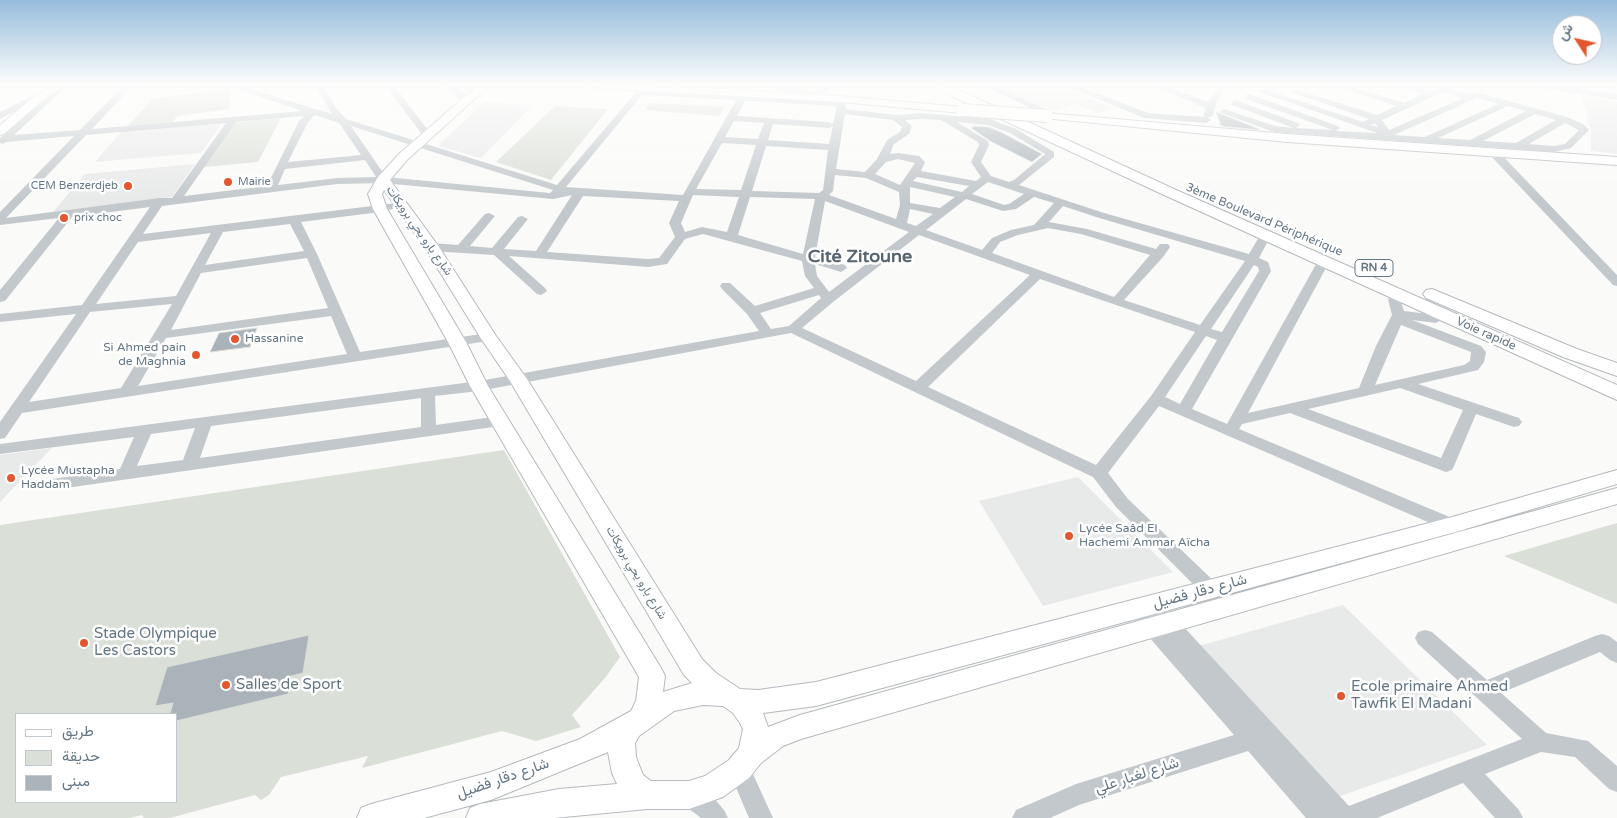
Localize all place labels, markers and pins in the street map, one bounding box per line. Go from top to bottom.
place label: Mairie [238,175,271,189]
marker: Mairie [222,176,234,188]
place label: CEM Benzerdjeb [31,179,118,193]
marker: CEM Benzerdjeb [122,180,134,192]
place label: prix choc [74,211,122,225]
marker: prix choc [58,212,70,224]
place label: Hassanine [245,332,303,346]
marker: Hassanine [229,333,241,345]
place label: Si Ahmed pain de Maghnia [103,341,186,369]
marker: Si Ahmed pain de Maghnia [190,349,202,361]
place label: Lycée Mustapha Haddam [21,464,115,492]
marker: Lycée Mustapha Haddam [5,472,17,484]
place label: Lycée Saâd El Hachemi Ammar Aïcha [1079,522,1210,550]
marker: Lycée Saâd El Hachemi Ammar Aïcha [1063,530,1075,542]
place label: Stade Olympique Les Castors [94,625,217,660]
marker: Stade Olympique Les Castors [78,637,90,649]
place label: Salles de Sport [236,676,342,694]
place label: Ecole primaire Ahmed Tawfik El Madani [1351,678,1508,713]
marker: Salles de Sport [220,679,232,691]
marker: Ecole primaire Ahmed Tawfik El Madani [1335,690,1347,702]

